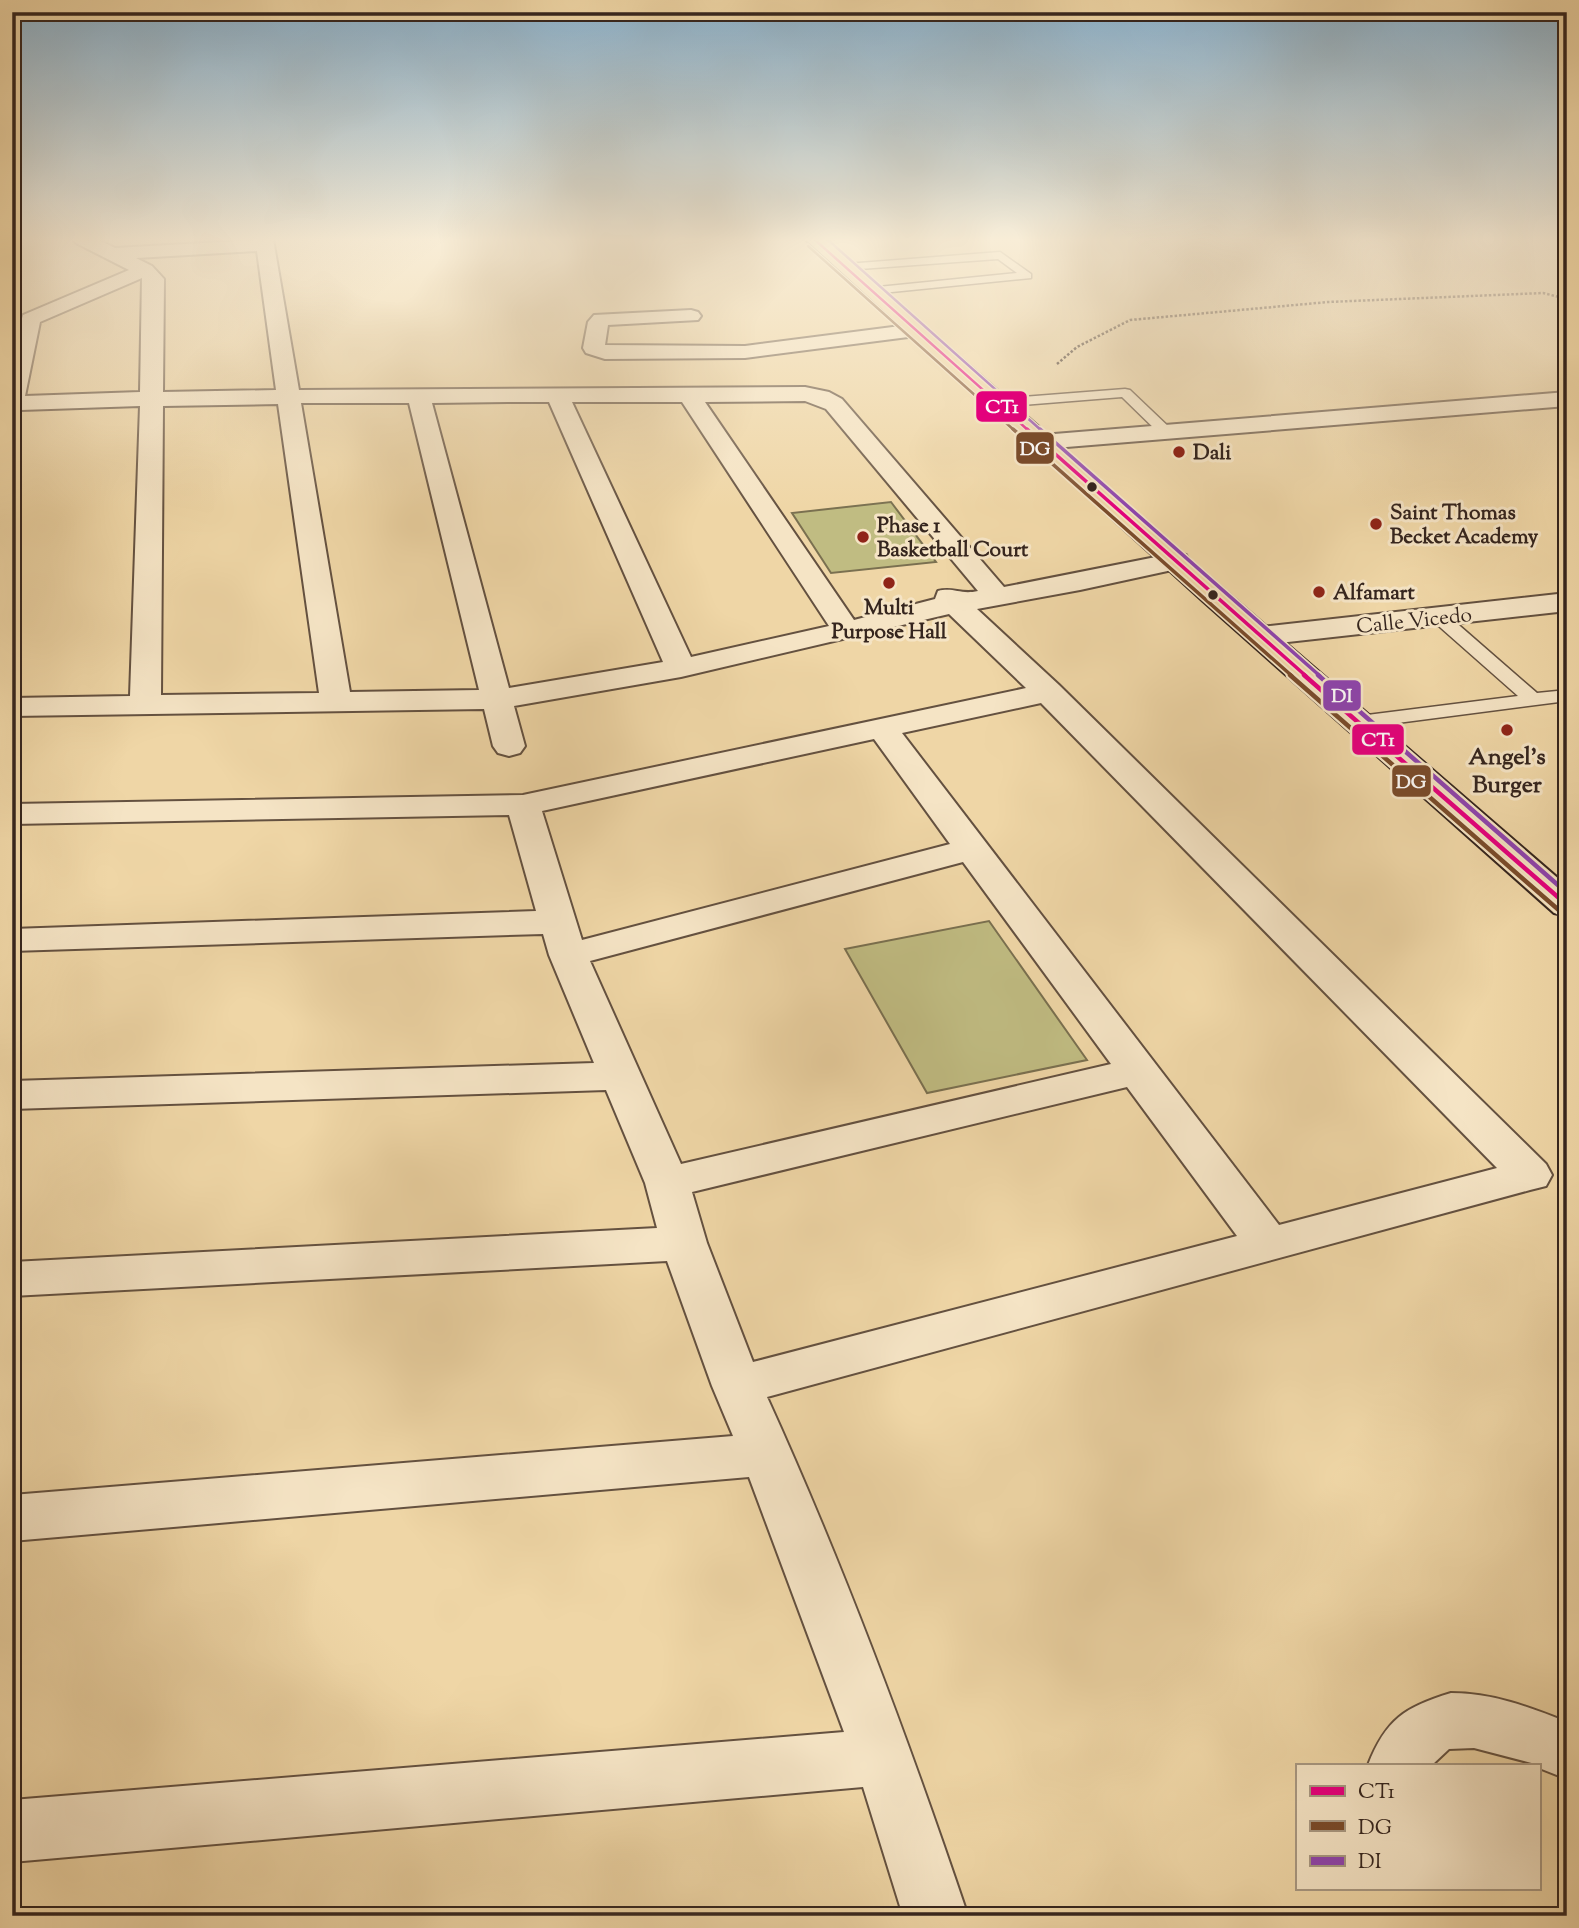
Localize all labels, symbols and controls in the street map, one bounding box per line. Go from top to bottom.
line badge: CT1 [975,390,1028,423]
text: CT1 [985,395,1019,422]
line badge: DG [1015,431,1055,465]
text: DG [1020,437,1051,464]
place label: Dali [1193,439,1231,469]
marker: Dali [1171,444,1187,460]
unlabelled marker [1085,480,1099,494]
place label: Saint Thomas Becket Academy [1390,499,1539,553]
place label: Phase 1 Basketball Court [877,512,1029,566]
marker: Saint Thomas Becket Academy [1368,516,1384,532]
marker: Phase 1 Basketball Court [855,529,871,545]
marker: Multi Purpose Hall [881,575,897,591]
place label: Alfamart [1333,579,1415,609]
marker: Alfamart [1311,584,1327,600]
unlabelled marker [1206,588,1220,602]
place label: Multi Purpose Hall [831,594,947,648]
street label: Calle Vicedo [1355,601,1473,643]
line badge: DI [1322,679,1362,712]
text: DI [1331,684,1353,711]
marker: Angel's Burger [1499,722,1515,738]
line badge: CT1 [1351,723,1405,756]
text: CT1 [1361,728,1395,755]
place label: Angel's Burger [1468,741,1546,803]
line badge: DG [1391,764,1432,798]
text: DG [1396,770,1427,797]
legend [1296,1764,1540,1890]
text: CT1 [1358,1778,1395,1808]
text: DG [1358,1814,1392,1844]
text: DI [1358,1848,1382,1878]

